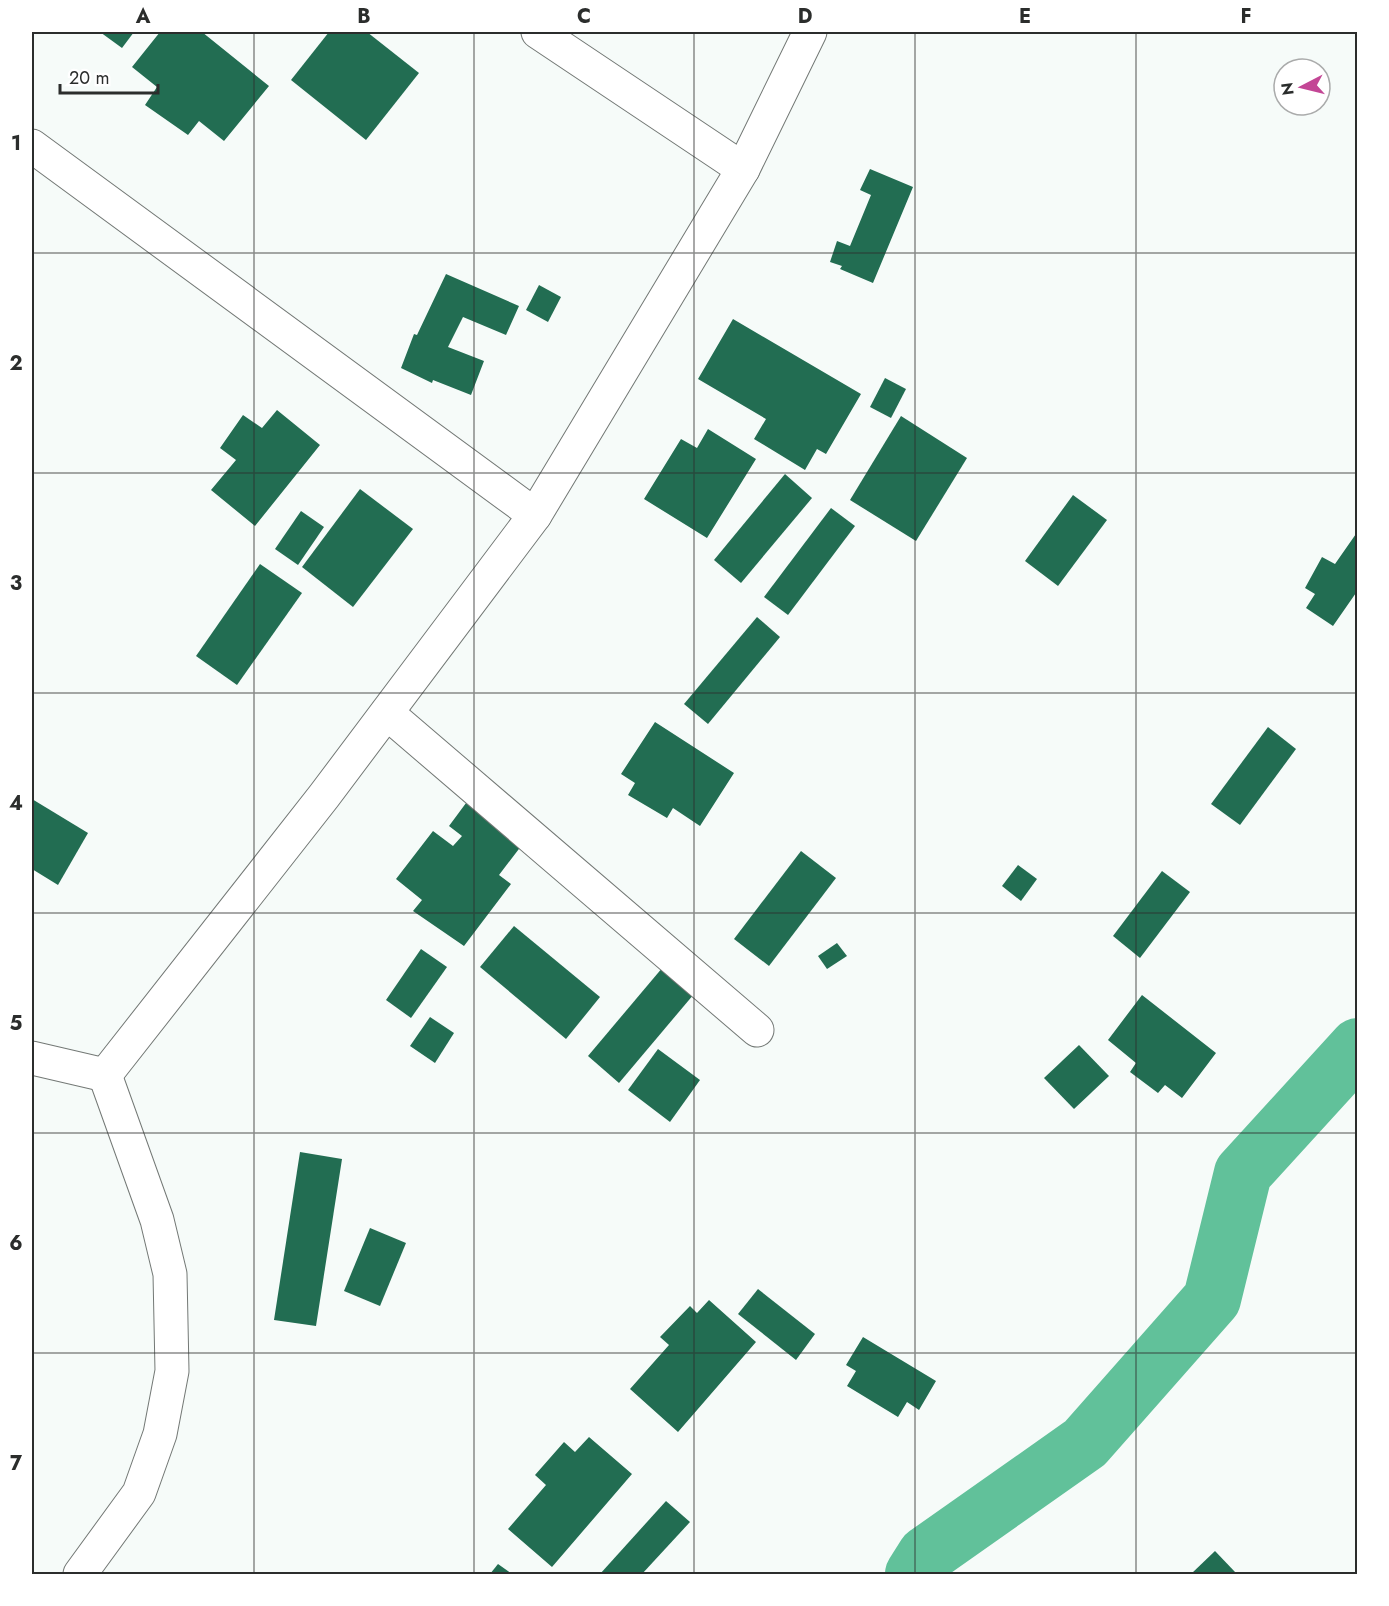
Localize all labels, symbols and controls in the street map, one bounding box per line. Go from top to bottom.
text: A [135,2,151,31]
text: B [357,2,371,31]
text: C [577,2,591,31]
text: D [798,2,812,31]
text: E [1019,2,1031,31]
text: F [1240,2,1252,31]
scale bar [60,57,158,95]
north arrow [1272,57,1332,117]
text: 20 m [69,65,109,91]
text: N [1275,81,1300,96]
text: 1 [11,129,21,158]
text: 2 [9,349,23,378]
text: 3 [10,569,22,598]
text: 4 [9,789,23,818]
text: 5 [10,1009,23,1038]
text: 6 [9,1229,23,1258]
text: 7 [10,1449,23,1478]

